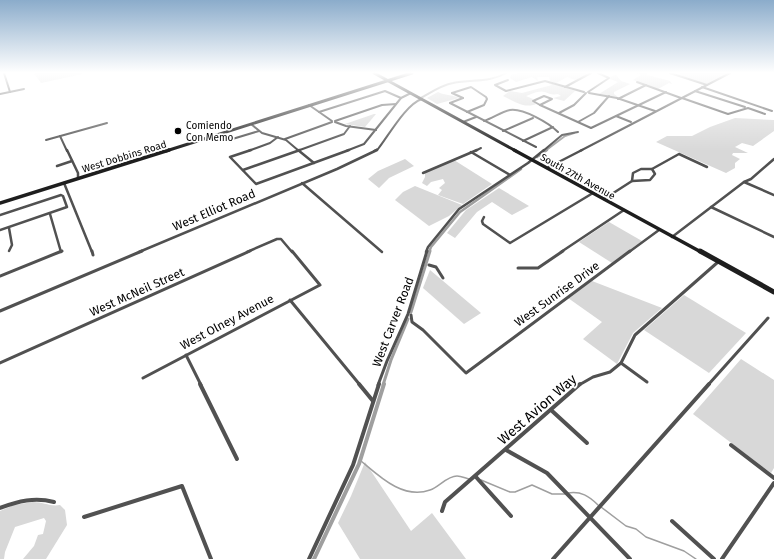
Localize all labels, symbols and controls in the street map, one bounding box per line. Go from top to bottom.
place label: Comiendo Con Memo [186,120,234,144]
marker: Comiendo Con Memo [173,126,183,136]
street label: West Dobbins Road [81,138,168,176]
street label: South 27th Avenue [538,151,617,202]
street label: West Elliot Road [171,186,257,234]
street label: West Sunrise Drive [512,259,602,329]
street label: West McNeil Street [88,265,187,319]
street label: West Carver Road [369,275,417,369]
street label: West Olney Avenue [178,291,276,353]
street label: West Avion Way [494,371,580,448]

